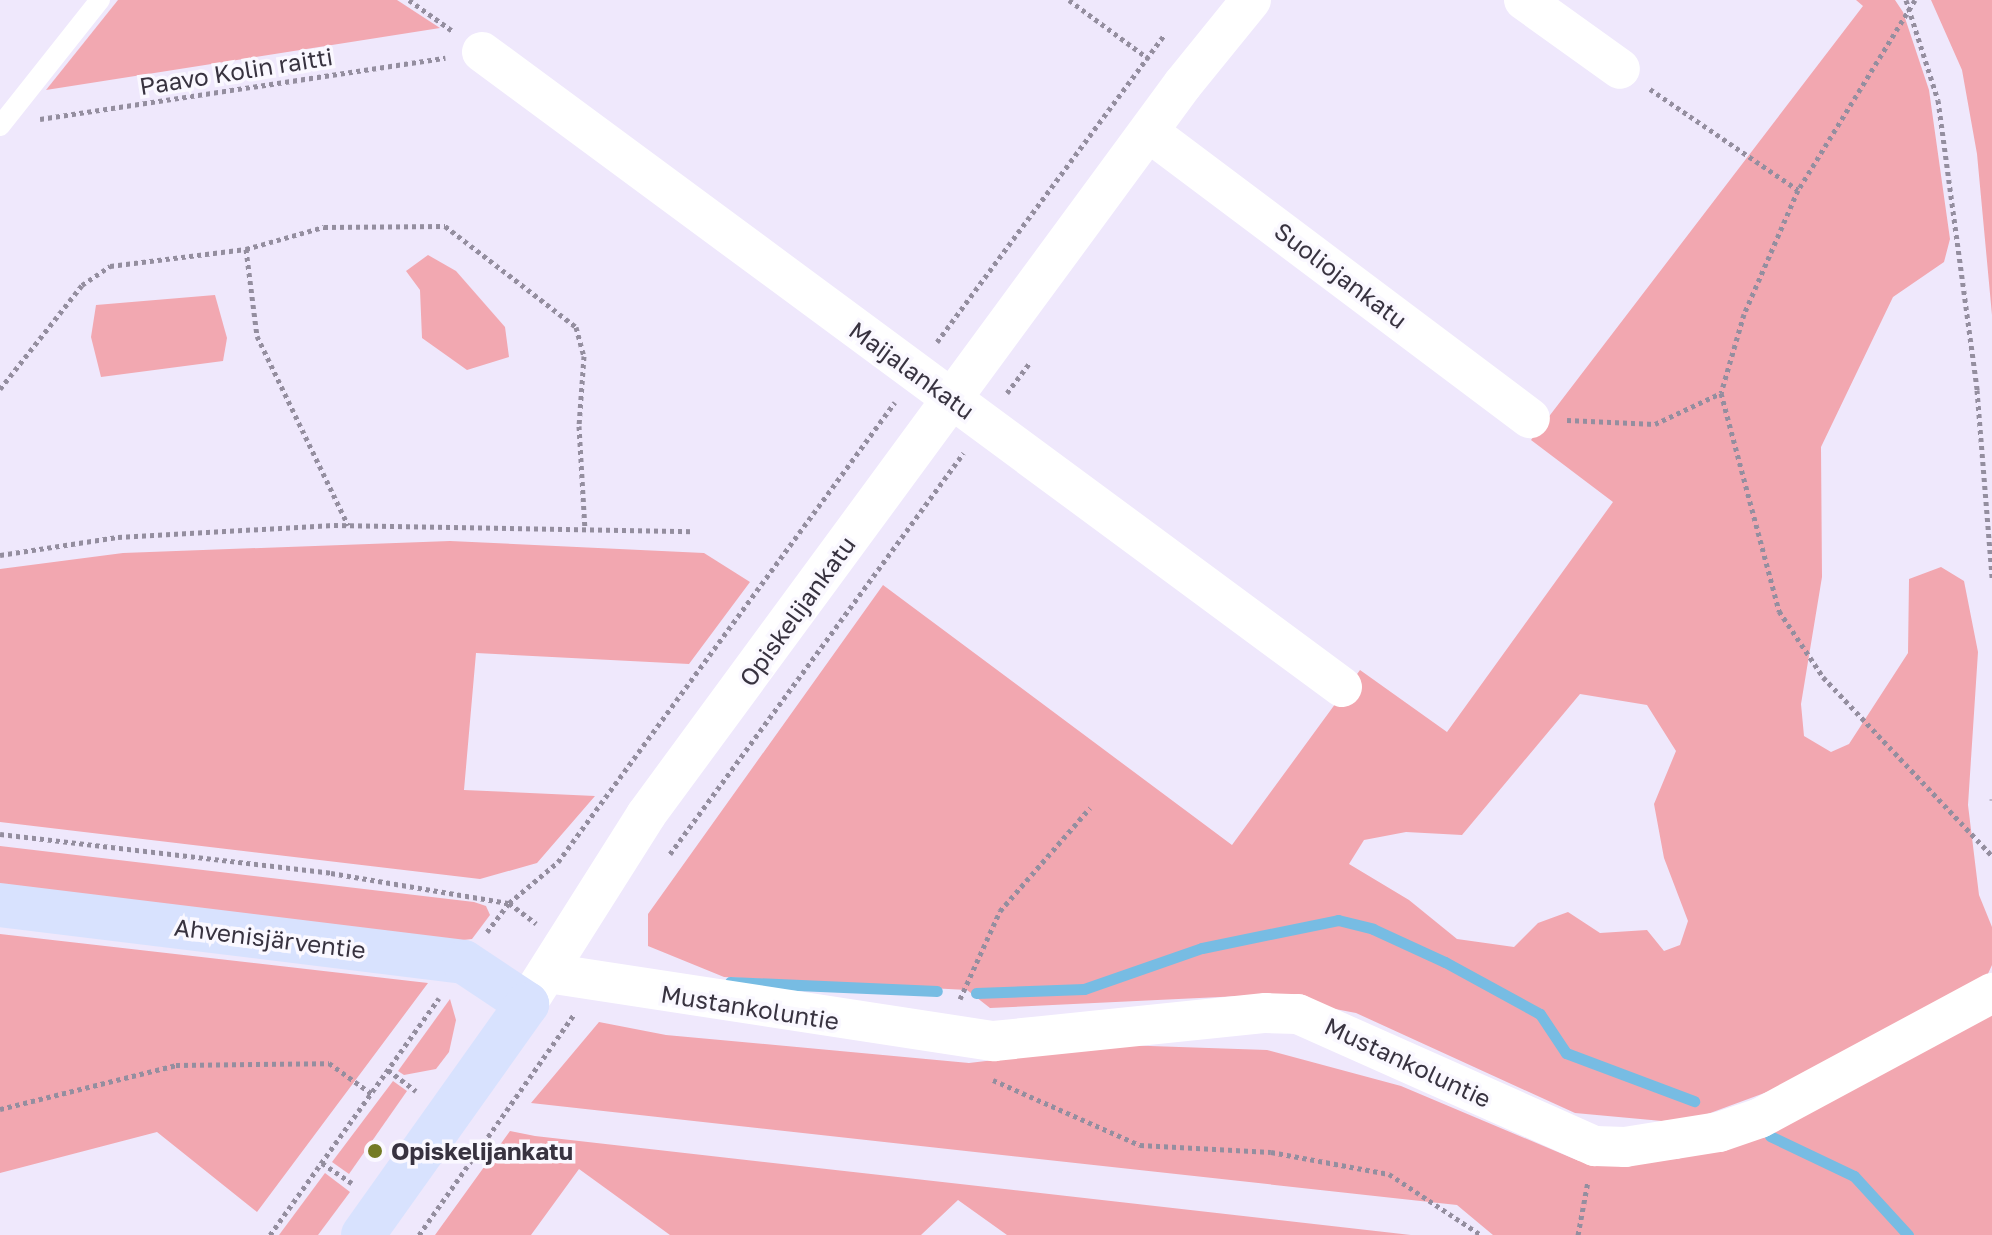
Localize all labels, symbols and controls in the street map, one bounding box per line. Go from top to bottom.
street label: Paavo Kolin raitti [137,41,335,101]
street label: Suoliojankatu [1269,216,1413,334]
street label: Maijalankatu [844,315,980,425]
street label: Opiskelijankatu [733,530,861,692]
street label: Ahvenisjärventie [173,912,367,964]
street label: Mustankoluntie [659,979,841,1035]
street label: Mustankoluntie [1320,1011,1496,1113]
place label: Opiskelijankatu [391,1137,573,1165]
marker: Opiskelijankatu [366,1142,384,1160]

